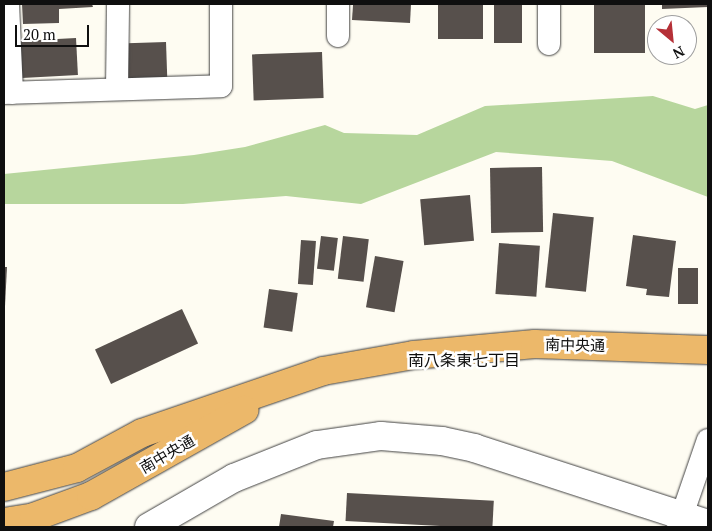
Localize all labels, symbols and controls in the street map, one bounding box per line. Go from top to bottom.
scale bar [18,15,91,47]
north arrow [647,15,697,65]
text: 20 m [23,24,56,44]
text: N [670,42,688,64]
street label: 南中央通 [545,335,605,355]
district label: 南八条東七丁目 [408,350,520,370]
street label: 南中央通 [137,431,197,477]

